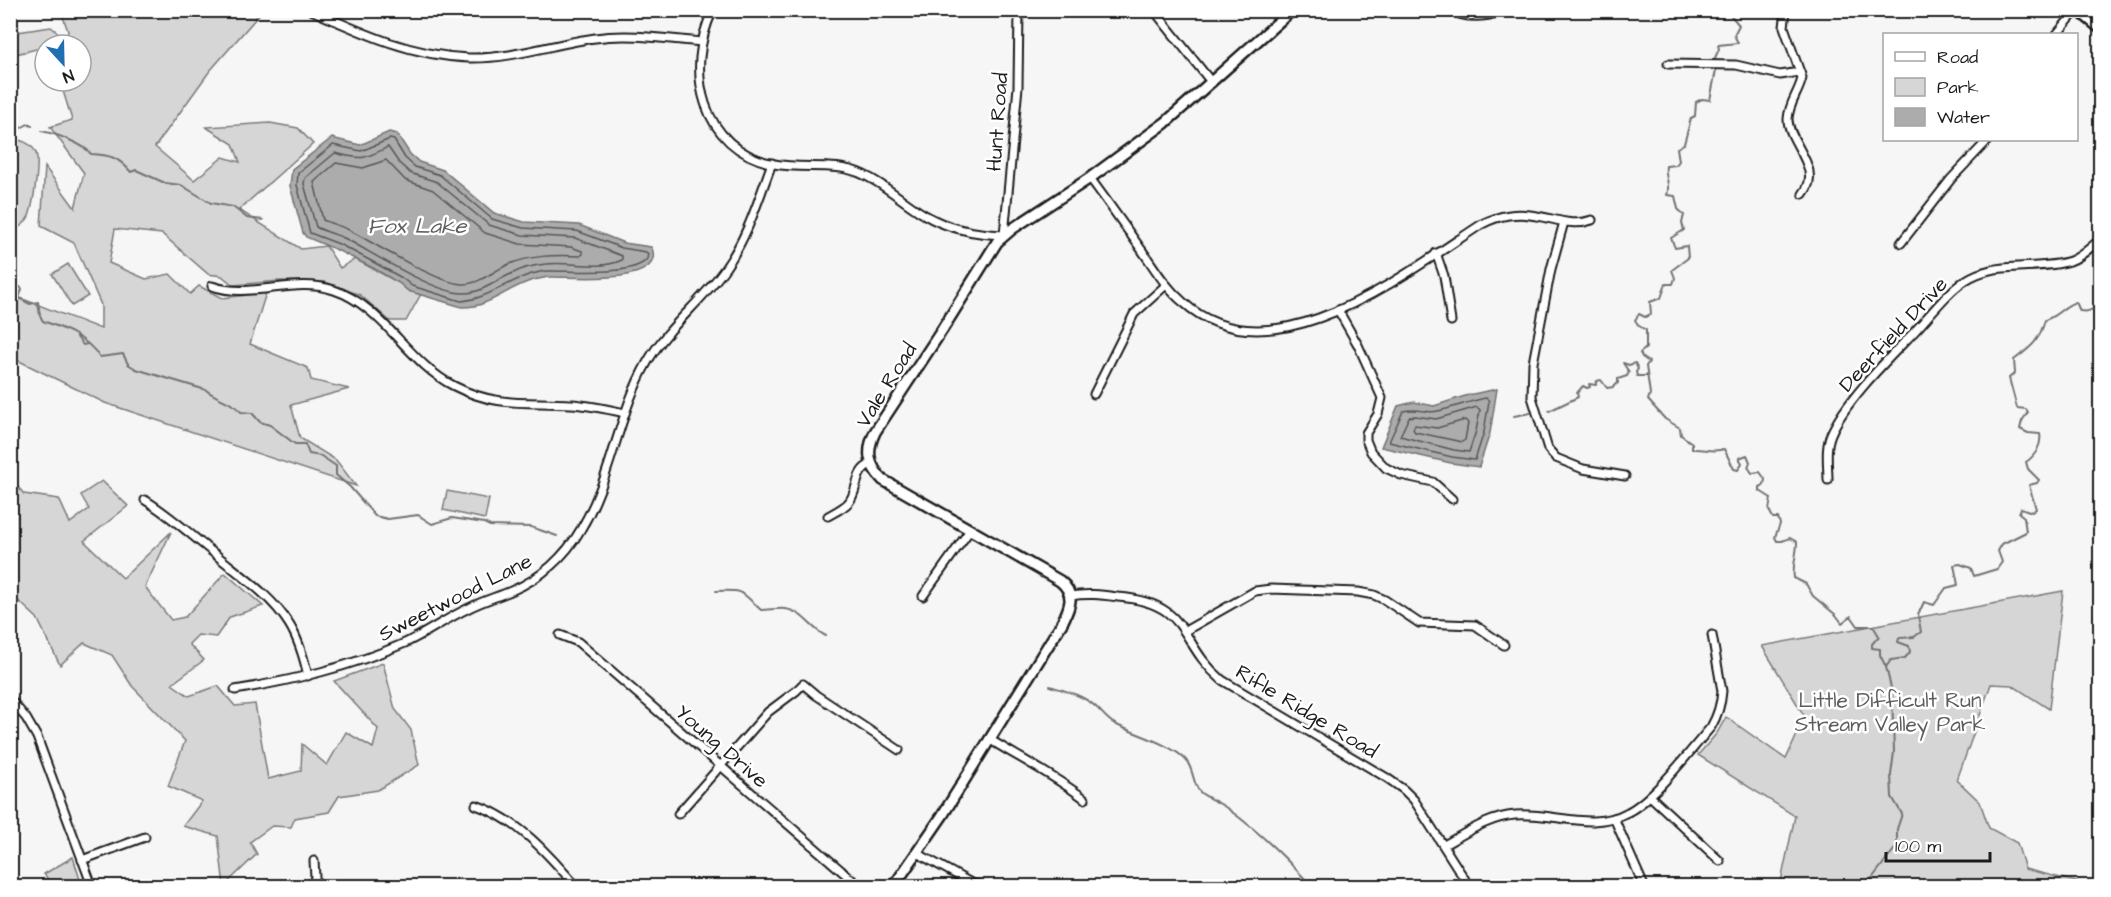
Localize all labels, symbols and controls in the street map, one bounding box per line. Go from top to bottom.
north arrow [33,33,93,93]
legend [1883,33,2078,141]
text: Road [1937,45,1978,70]
text: N [59,64,77,88]
street label: Hunt Road [980,71,1015,172]
text: Park [1937,75,1979,100]
text: Water [1937,105,1990,130]
water label: Fox Lake [368,211,467,242]
street label: Deerfield Drive [1832,270,1954,398]
street label: Vale Road [849,337,924,433]
street label: Sweetwood Lane [374,546,537,649]
street label: Rifle Ridge Road [1229,657,1384,767]
park label: Little Difficult Run Stream Valley Park [1795,686,1985,741]
street label: Young Drive [668,698,774,796]
scale bar [1886,825,1990,863]
text: 100 m [1895,834,1941,859]

